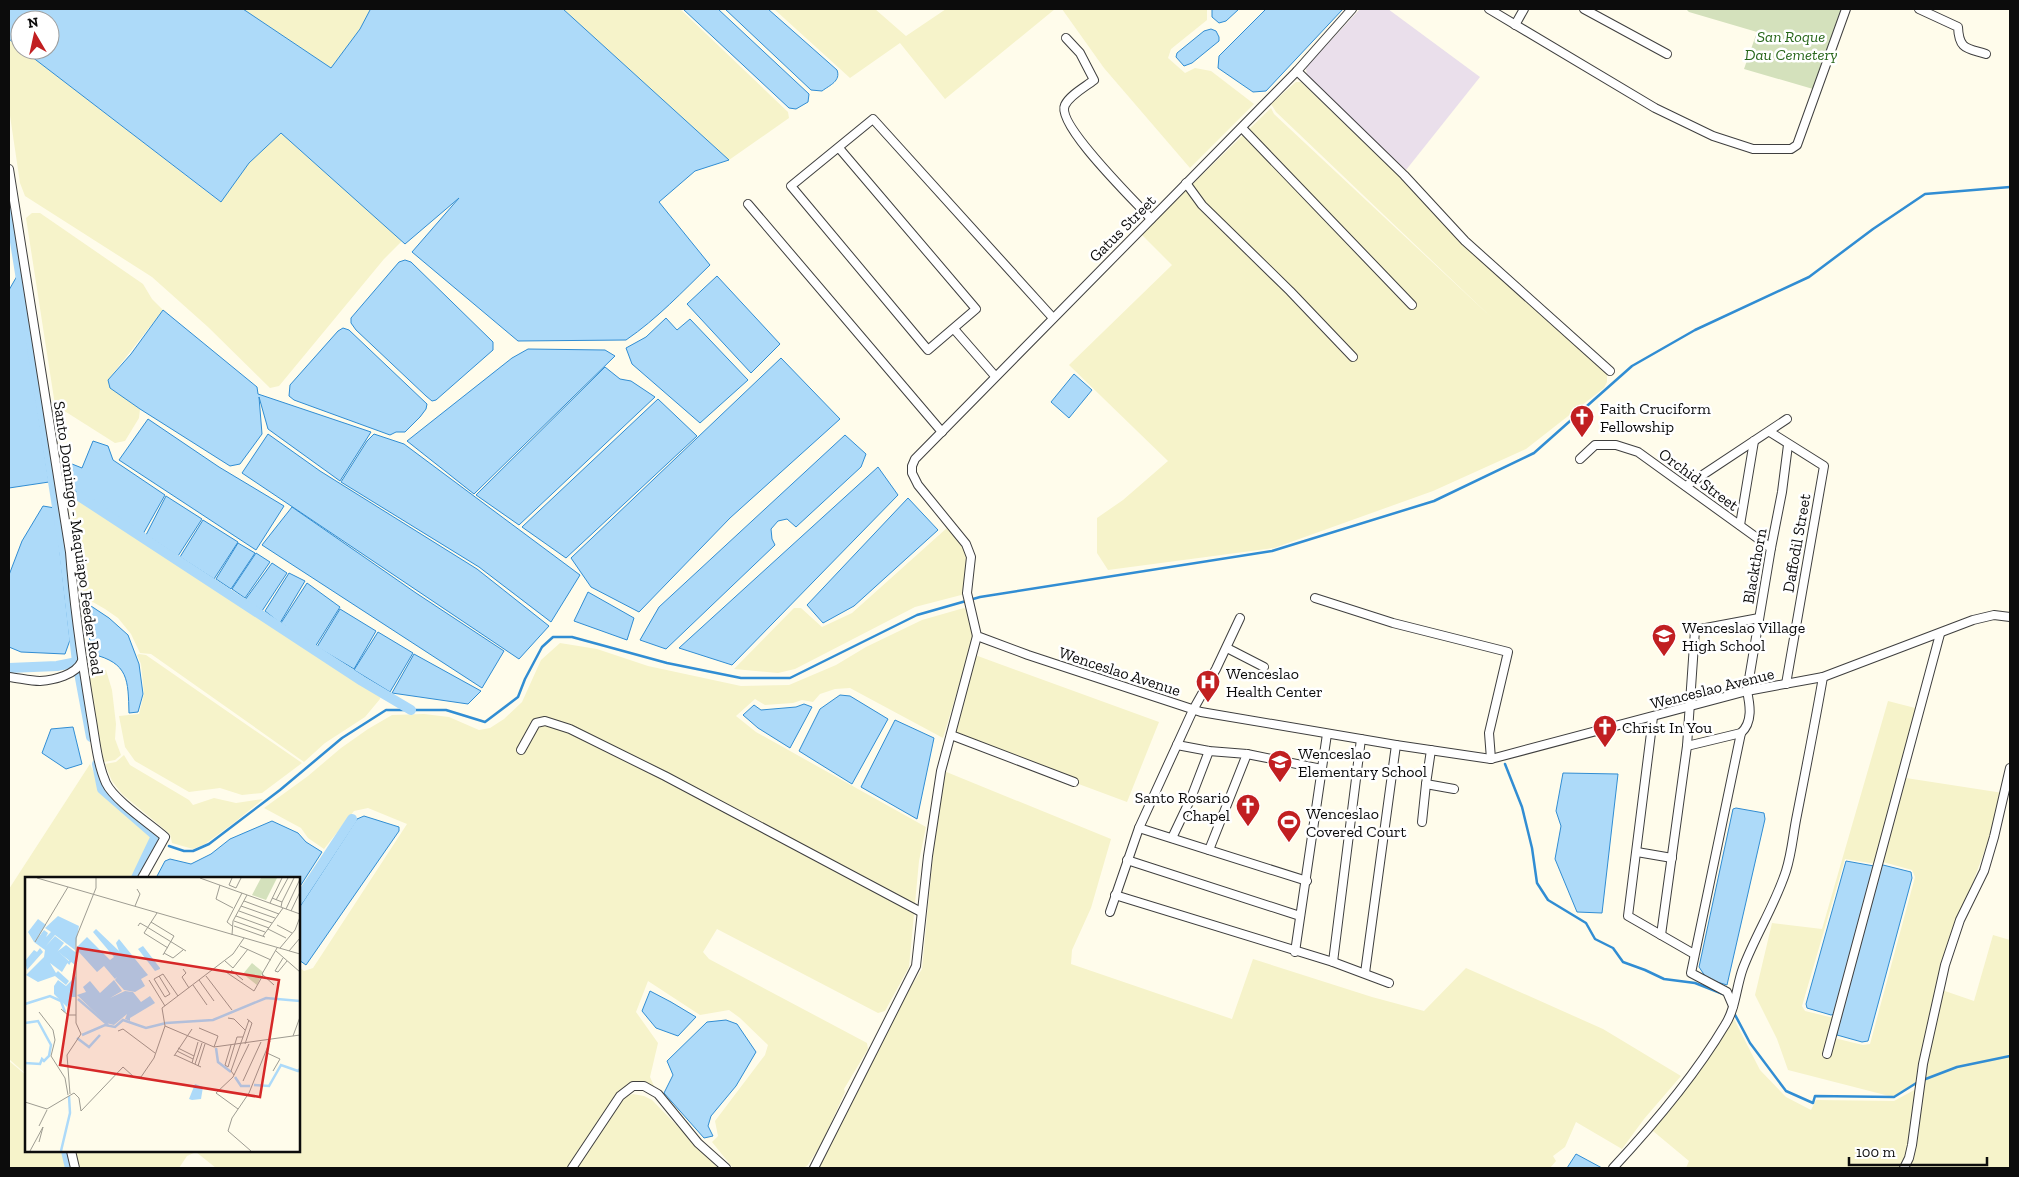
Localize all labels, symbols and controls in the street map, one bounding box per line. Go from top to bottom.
north arrow [10,10,60,60]
text: N [26,13,40,32]
park label: San Roque Dau Cemetery [1744,27,1838,64]
street label: Gatus Street [1085,191,1160,266]
place label: Faith Cruciform Fellowship [1600,399,1711,436]
street label: Santo Domingo - Maquiapo Feeder Road [50,400,107,676]
church icon: Faith Cruciform Fellowship [1569,404,1595,438]
street label: Orchid Street [1655,444,1742,515]
street label: Daffodil Street [1778,492,1815,594]
street label: Blackthorn [1739,526,1771,605]
place label: Wenceslao Village High School [1682,618,1805,655]
school or university icon: Wenceslao Village High School [1651,623,1677,657]
street label: Wenceslao Avenue [1057,643,1183,700]
place label: Wenceslao Health Center [1226,664,1323,701]
street label: Wenceslao Avenue [1648,664,1776,713]
hospital icon: Wenceslao Health Center [1195,669,1221,703]
church icon: Christ In You [1592,714,1618,748]
place label: Christ In You [1622,718,1712,737]
place label: Wenceslao Elementary School [1298,744,1427,781]
school or university icon: Wenceslao Elementary School [1267,749,1293,783]
place label: Santo Rosario Chapel [1135,788,1230,825]
church icon: Santo Rosario Chapel [1235,793,1261,827]
place label: Wenceslao Covered Court [1306,804,1407,841]
sports icon: Wenceslao Covered Court [1276,809,1302,843]
inset map [25,877,300,1152]
scale bar [1849,1134,1986,1166]
text: 100 m [1856,1143,1895,1161]

